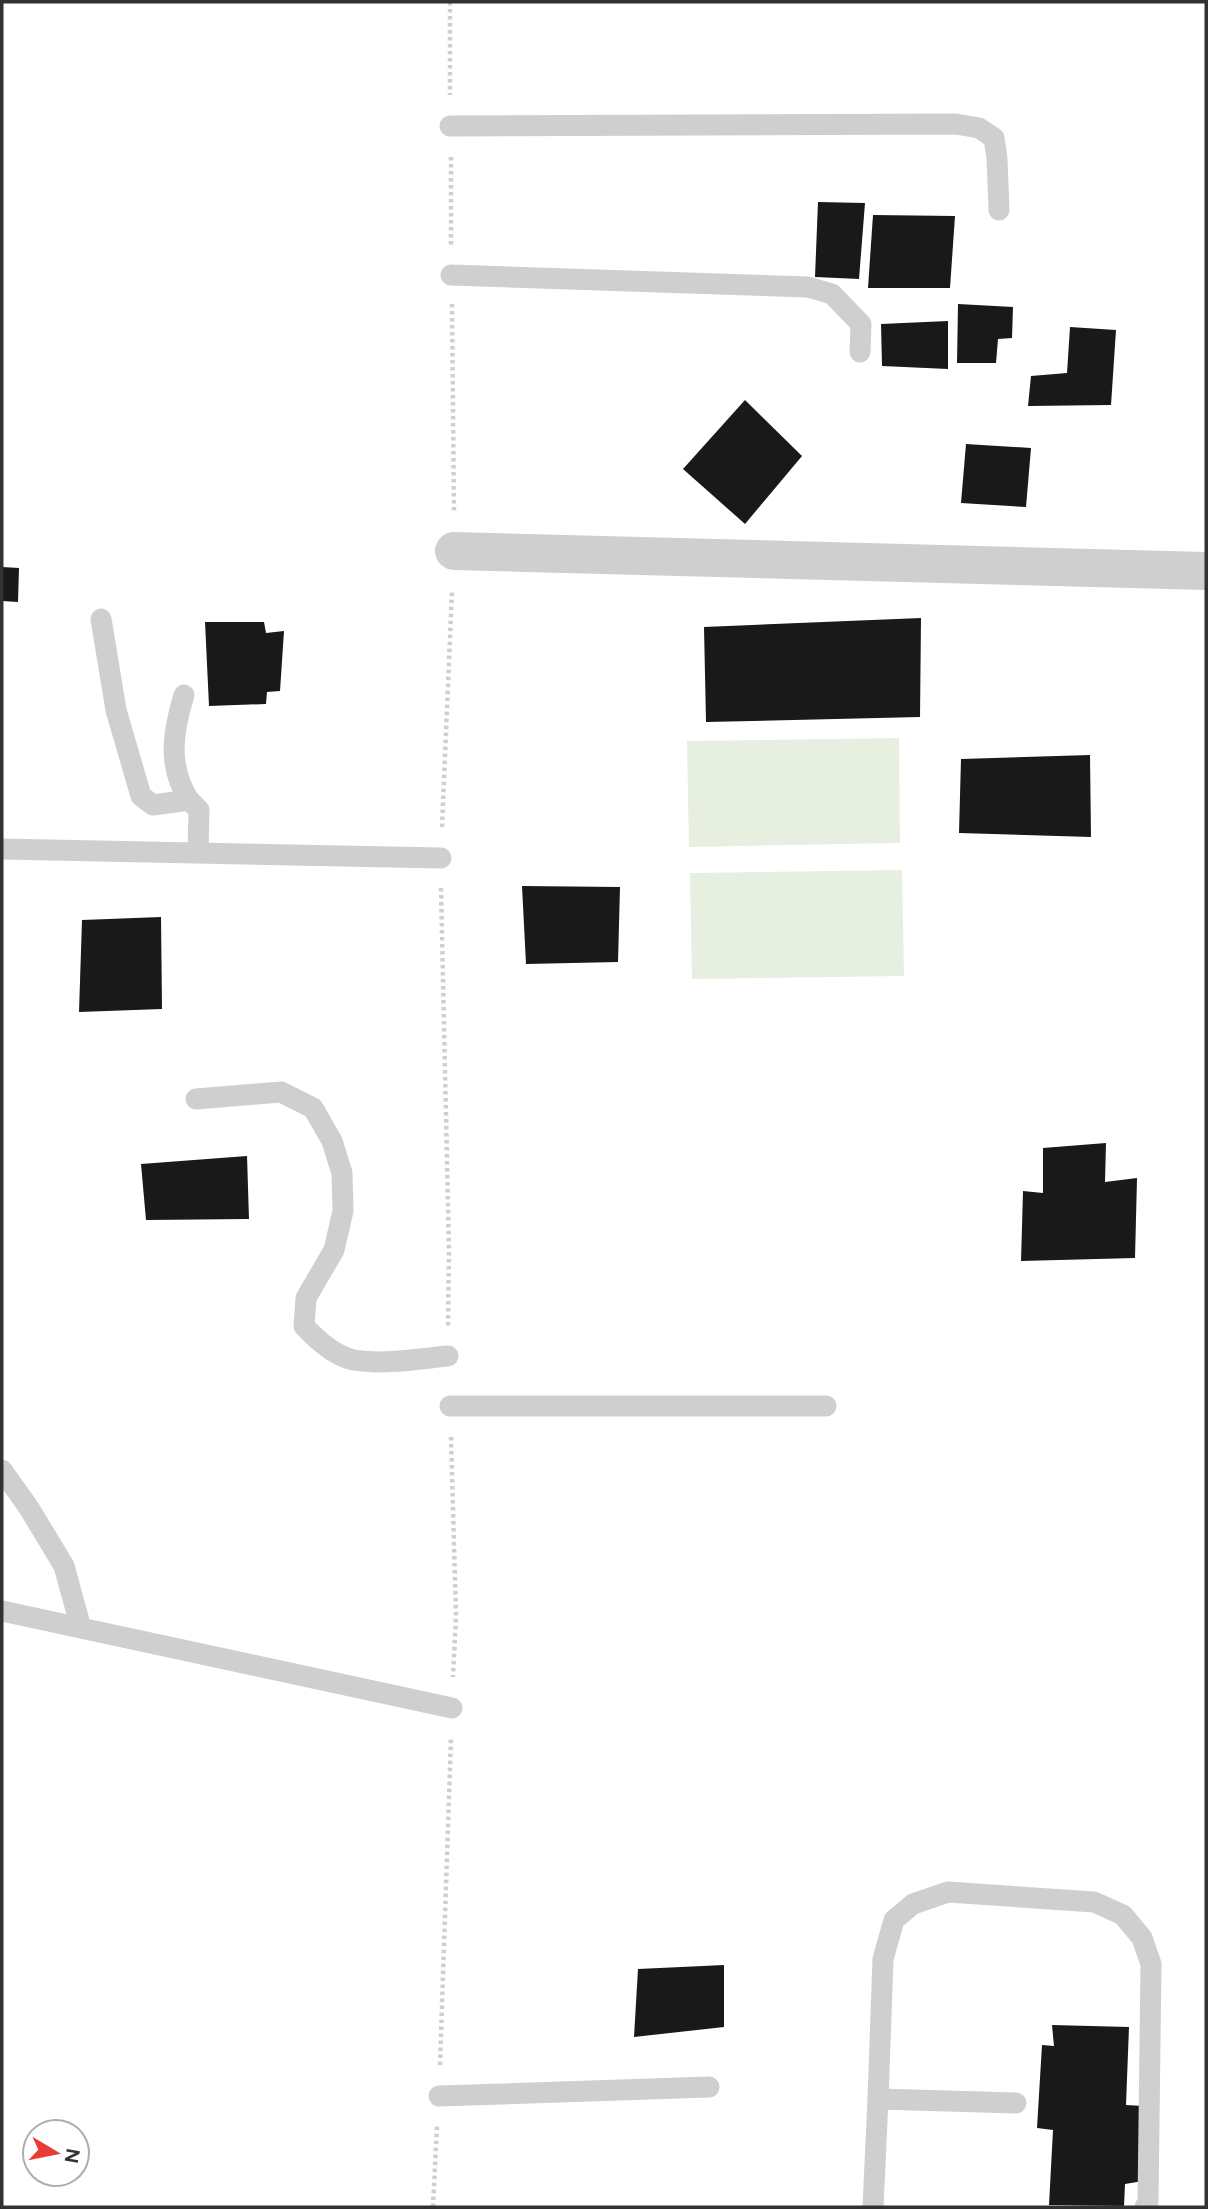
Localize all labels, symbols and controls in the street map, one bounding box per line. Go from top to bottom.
north arrow [21,2118,91,2188]
text: N [60,2147,85,2165]

